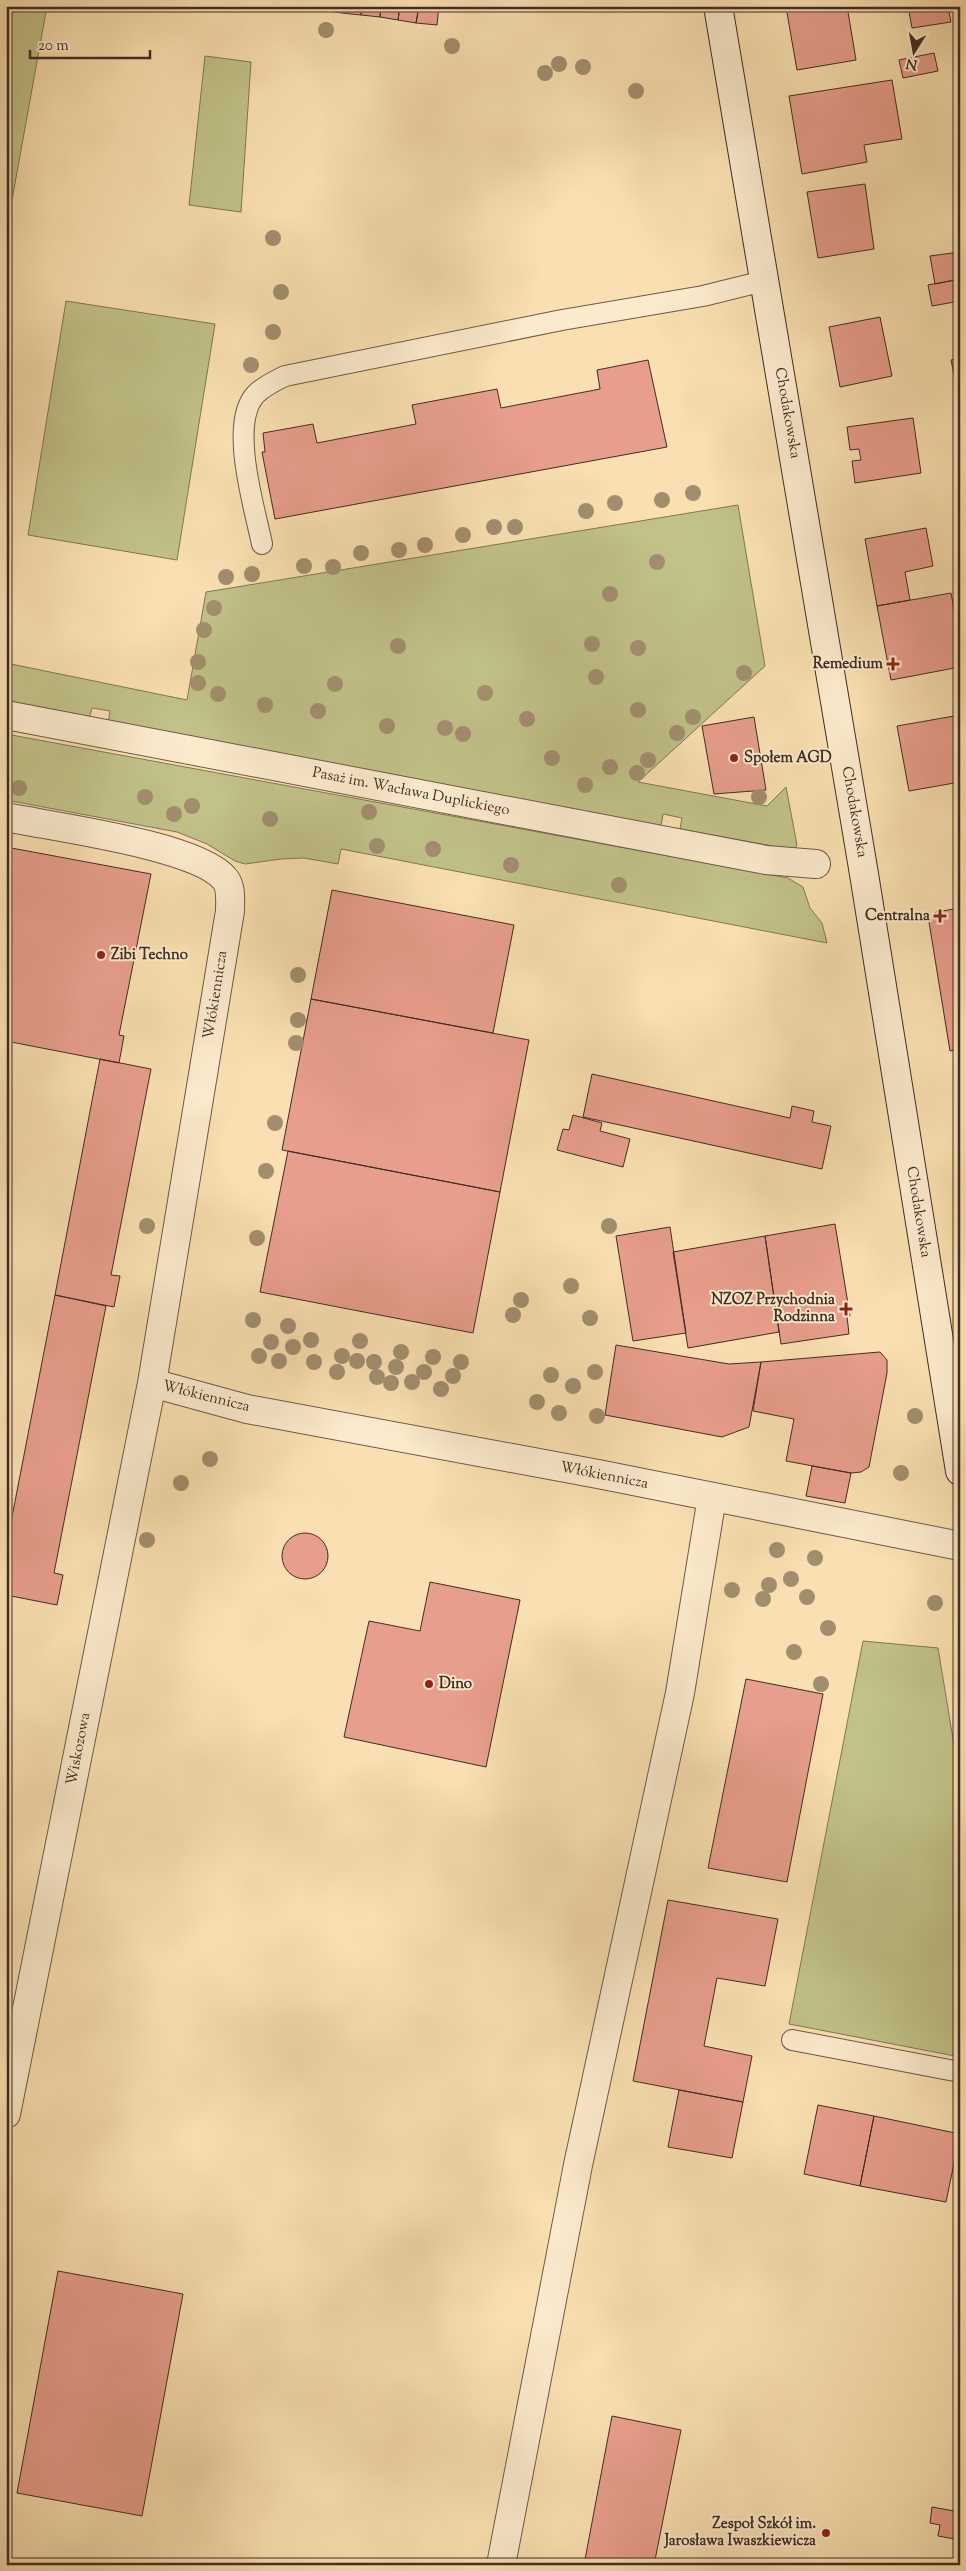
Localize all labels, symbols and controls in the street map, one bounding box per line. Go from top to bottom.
scale bar [30,28,150,60]
north arrow [888,28,938,78]
text: 20 m [38,36,69,57]
text: N [905,52,919,74]
street label: Chodakowska [769,366,805,460]
place label: Remedium [813,654,884,675]
marker: Remedium [887,658,899,670]
place label: Społem AGD [744,748,832,769]
marker: Społem AGD [728,752,740,764]
street label: Pasaż im. Wacława Duplickiego [311,763,511,821]
street label: Chodakowska [836,765,872,859]
place label: Centralna [865,906,930,927]
marker: Centralna [934,910,946,922]
place label: Zibi Techno [111,945,188,966]
marker: Zibi Techno [95,949,107,961]
street label: Włókiennicza [199,949,233,1041]
street label: Chodakowska [900,1165,936,1259]
place label: NZOZ Przychodnia Rodzinna [711,1290,835,1328]
marker: NZOZ Przychodnia Rodzinna [839,1302,853,1316]
street label: Włókiennicza [160,1376,252,1418]
street label: Włókiennicza [558,1457,650,1495]
place label: Dino [439,1674,472,1695]
marker: Dino [423,1678,435,1690]
street label: Wiskozowa [62,1711,96,1787]
place label: Zespoł Szkół im. Jarosława Iwaszkiewicza [663,2514,816,2552]
marker: Zespoł Szkół im. Jarosława Iwaszkiewicza [820,2527,832,2539]

